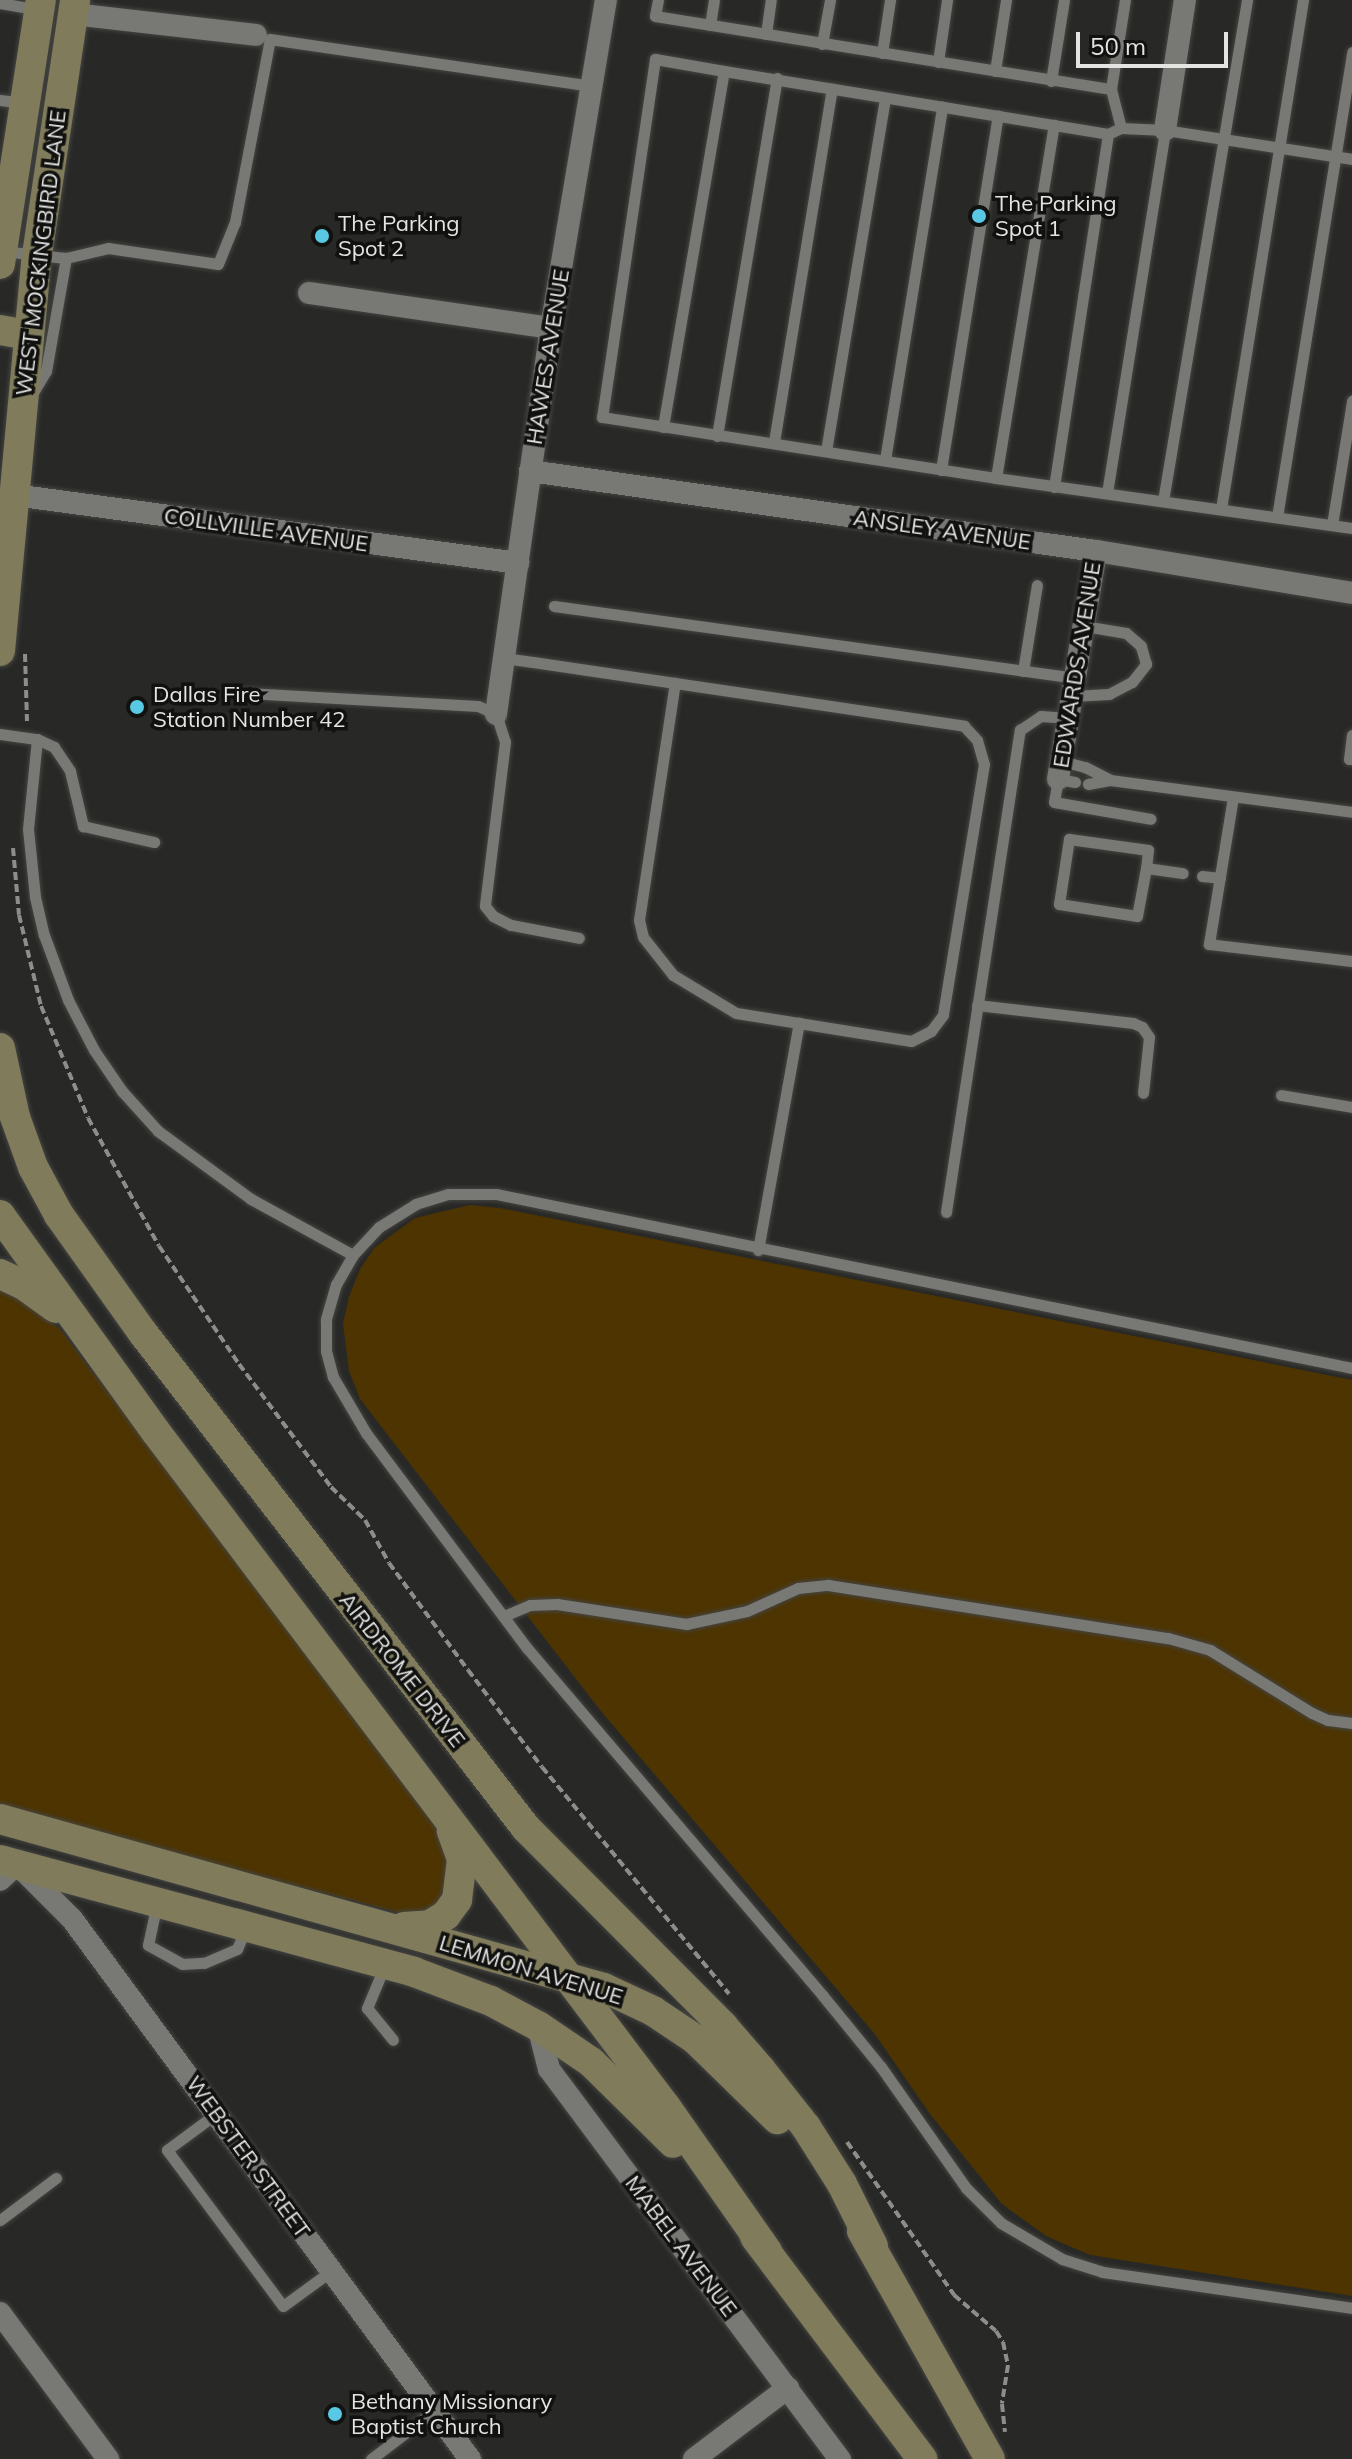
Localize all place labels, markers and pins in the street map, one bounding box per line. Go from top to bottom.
place label: The Parking Spot 1 [995,190,1117,242]
marker: The Parking Spot 1 [970,207,988,225]
place label: The Parking Spot 2 [338,210,460,262]
marker: The Parking Spot 2 [313,227,331,245]
place label: Dallas Fire Station Number 42 [153,681,345,732]
marker: Dallas Fire Station Number 42 [128,698,146,716]
place label: Bethany Missionary Baptist Church [351,2388,552,2440]
marker: Bethany Missionary Baptist Church [326,2405,344,2423]

